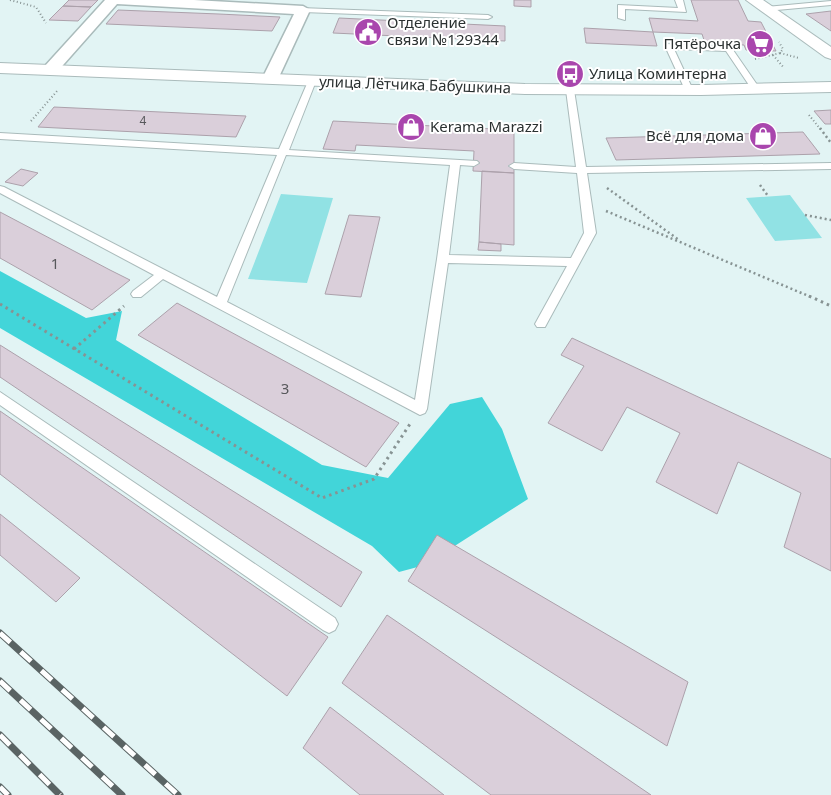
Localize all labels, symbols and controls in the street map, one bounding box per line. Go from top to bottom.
place label: Отделение связи №129344 [387,12,499,49]
public building icon: Отделение связи №129344 [353,17,383,47]
supermarket icon: Пятёрочка [745,29,775,59]
place label: Пятёрочка [664,33,741,53]
bus stop icon: Улица Коминтерна [555,59,585,89]
place label: Улица Коминтерна [589,63,727,83]
street label: улица Лётчика Бабушкина [319,71,511,97]
house number: 4 [140,112,147,129]
shop icon: Kerama Marazzi [396,112,426,142]
place label: Kerama Marazzi [430,116,543,136]
shop icon: Всё для дома [748,121,778,151]
place label: Всё для дома [646,125,744,145]
house number: 1 [51,253,59,273]
house number: 3 [281,378,289,398]

